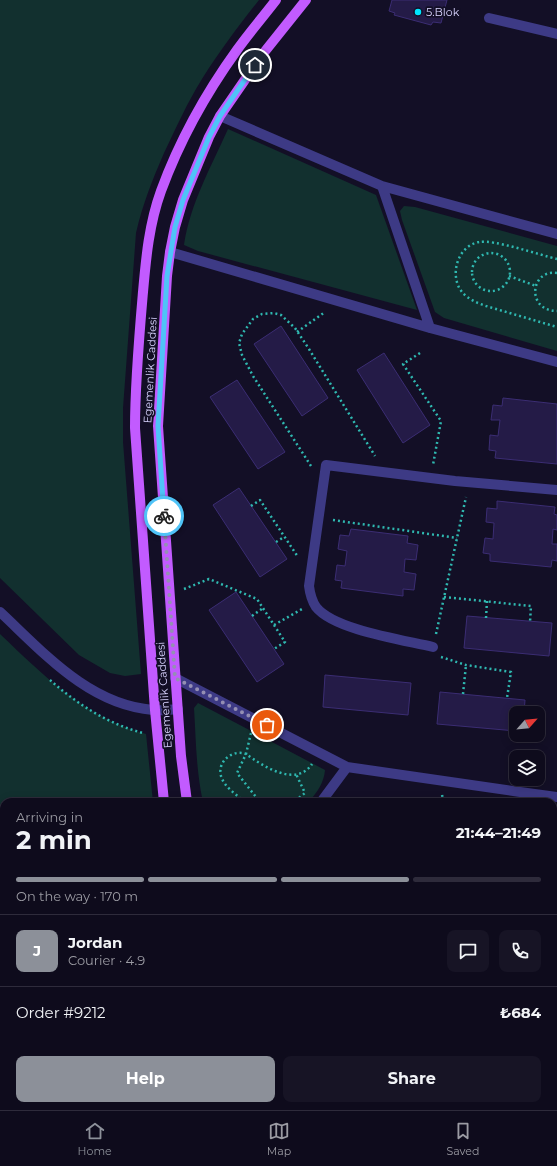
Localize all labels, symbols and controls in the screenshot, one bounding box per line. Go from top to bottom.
place label: 5.Blok [426,5,460,19]
marker: 5.Blok [413,7,423,17]
pin [238,48,272,82]
icon: home [244,54,266,76]
street label: Egemenlik Caddesi [140,316,160,424]
courier [144,496,184,536]
icon: bike [153,505,175,527]
street label: Egemenlik Caddesi [153,641,175,749]
north arrow [509,706,545,742]
map controls [509,706,545,786]
pin [250,708,284,742]
icon: bag [256,714,278,736]
button: layers [509,750,545,786]
text: Arriving in [16,809,83,825]
text: 21:44–21:49 [456,823,541,842]
text: 2 min [16,824,92,856]
text: On the way · 170 m [16,888,138,904]
button: chat [447,930,489,972]
button: phone [499,930,541,972]
text: Jordan [68,933,122,952]
text: J [33,941,41,960]
text: Courier · 4.9 [68,952,145,968]
text: Order #9212 [16,1003,106,1022]
text: ₺684 [500,1003,541,1022]
button: Help [16,1056,275,1102]
button: Share [283,1056,541,1102]
tab: Home [78,1120,112,1158]
tab: Map [267,1120,291,1158]
tab: Saved [446,1120,479,1158]

